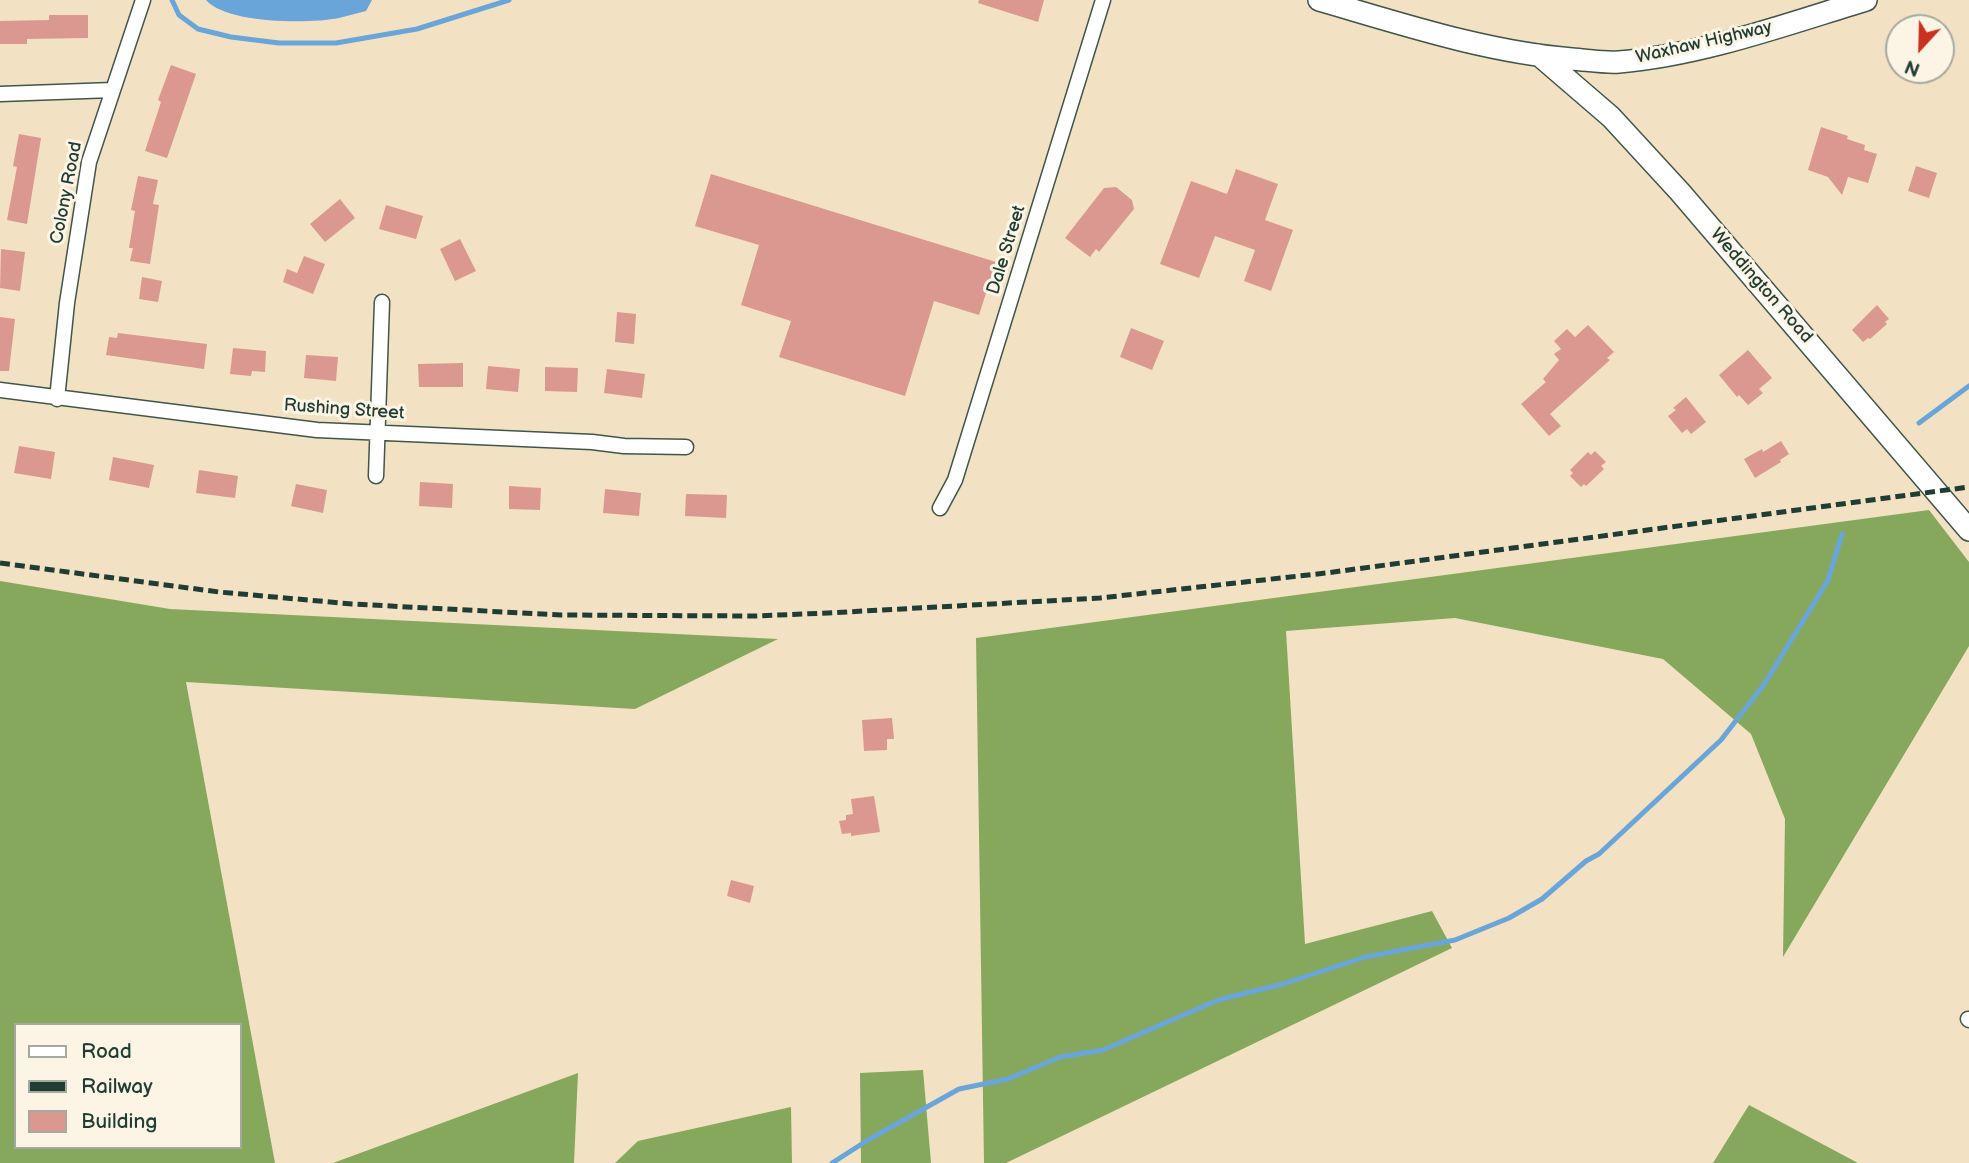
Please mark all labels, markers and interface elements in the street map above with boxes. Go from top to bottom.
north arrow [1885,14,1955,84]
street label: Waxhaw Highway [1634,17,1774,69]
text: N [1902,54,1924,80]
street label: Colony Road [46,140,88,246]
street label: Dale Street [983,203,1031,297]
street label: Weddington Road [1705,224,1817,348]
street label: Rushing Street [283,395,405,425]
legend [14,1023,242,1149]
text: Road [81,1039,132,1064]
text: Railway [81,1074,153,1099]
text: Building [81,1109,157,1134]

